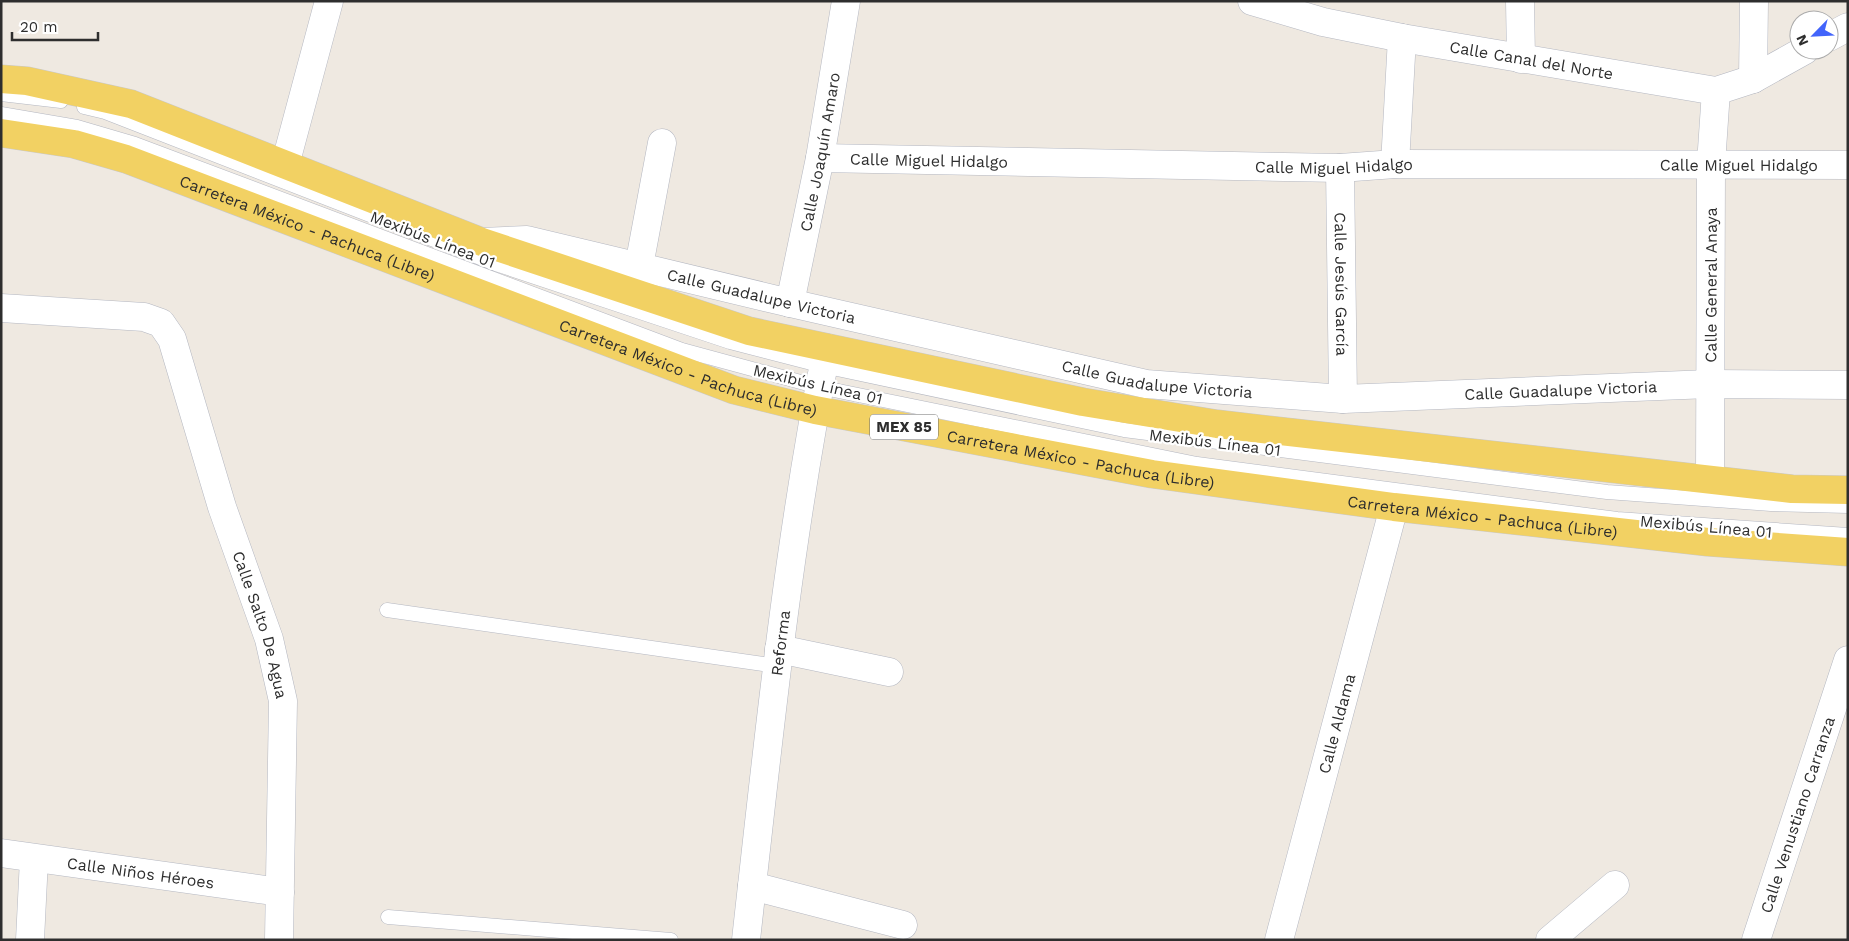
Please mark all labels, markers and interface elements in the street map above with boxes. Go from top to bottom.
scale bar [12,10,99,42]
north arrow [1789,10,1839,60]
text: 20 m [20,18,58,36]
text: N [1793,32,1812,48]
street label: Calle Canal del Norte [1448,37,1615,84]
street label: Calle Joaquín Amaro [796,71,844,233]
street label: Calle Miguel Hidalgo [850,150,1008,172]
street label: Calle Miguel Hidalgo [1255,155,1413,178]
street label: Calle Miguel Hidalgo [1660,156,1818,175]
street label: Carretera México - Pachuca (Libre) [177,171,438,286]
street label: Mexibús Línea 01 [368,207,498,272]
street label: Calle General Anaya [1701,207,1721,363]
street label: Calle Jesús García [1331,212,1351,356]
street label: Calle Guadalupe Victoria [665,265,857,328]
street label: Carretera México - Pachuca (Libre) [556,315,819,420]
street label: Calle Guadalupe Victoria [1060,356,1253,402]
street label: Mexibús Línea 01 [751,360,885,409]
street label: Calle Guadalupe Victoria [1464,377,1657,404]
road number: MEX 85 [870,414,938,440]
street label: Mexibús Línea 01 [1148,425,1282,460]
street label: Carretera México - Pachuca (Libre) [945,426,1216,492]
street label: Carretera México - Pachuca (Libre) [1346,492,1618,542]
street label: Mexibús Línea 01 [1639,511,1773,542]
street label: Calle Salto De Agua [228,548,291,700]
street label: Reforma [767,609,794,677]
street label: Calle Aldama [1315,672,1359,776]
street label: Calle Venustiano Carranza [1757,714,1839,915]
street label: Calle Niños Héroes [66,853,215,893]

